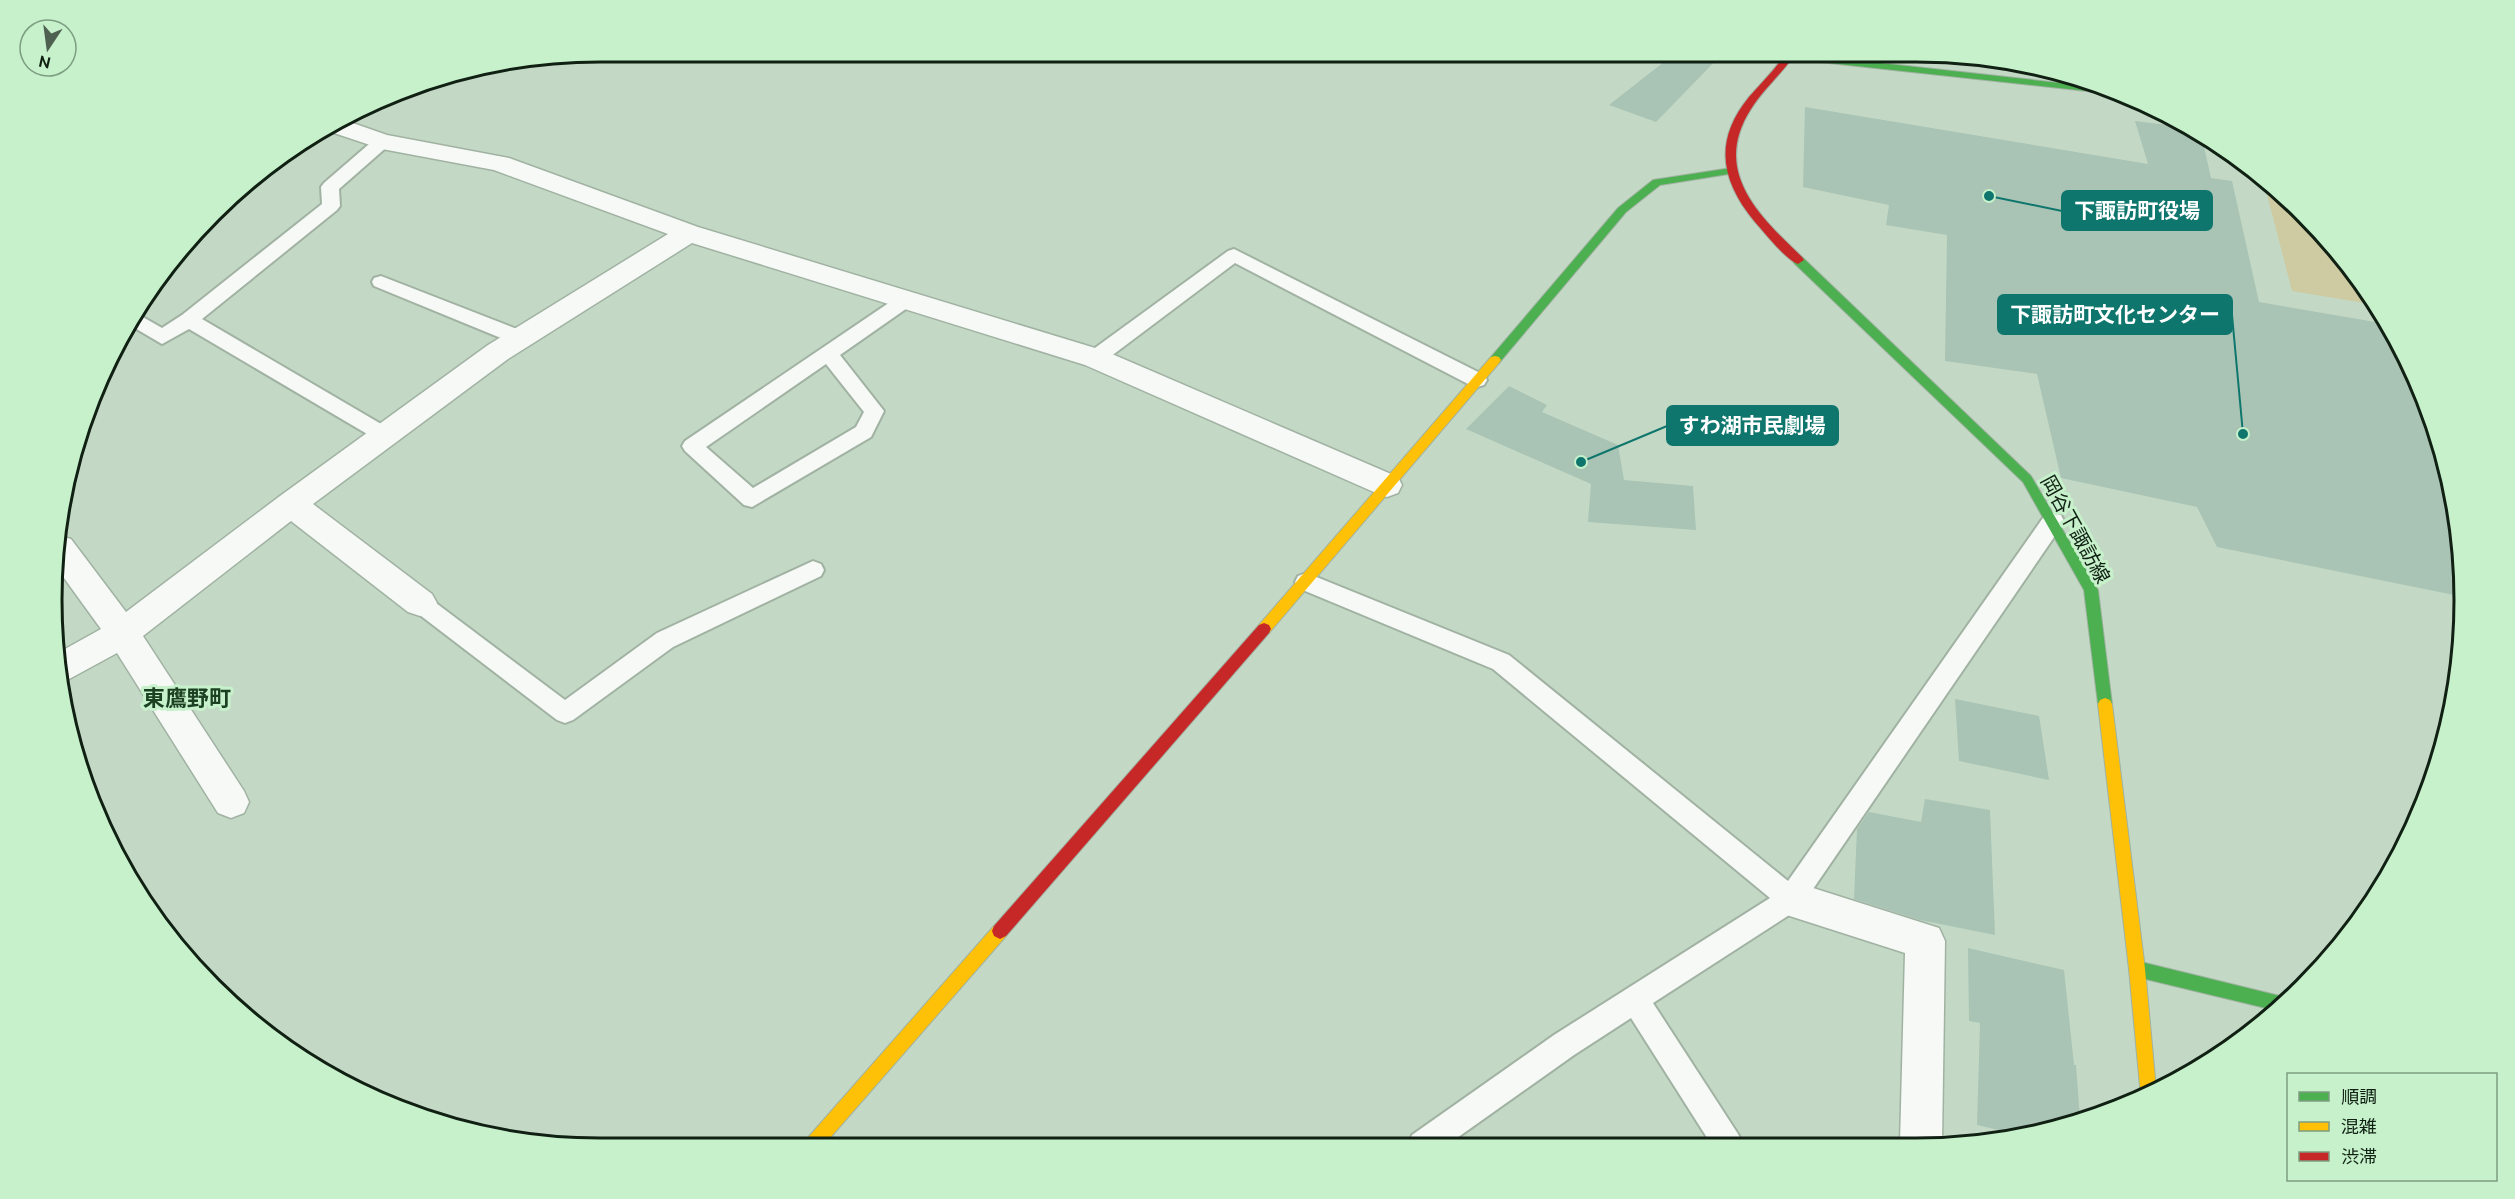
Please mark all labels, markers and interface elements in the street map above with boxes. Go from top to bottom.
north arrow [18,18,78,78]
text: N [37,53,52,73]
callout: 下諏訪町役場 [2062,191,2212,230]
text: 下諏訪町役場 [2074,198,2200,222]
callout: 下諏訪町文化センター [1998,295,2232,334]
text: 下諏訪町文化センター [2010,302,2220,326]
callout: すわ湖市民劇場 [1667,406,1838,445]
text: すわ湖市民劇場 [1679,413,1826,437]
street label: 岡谷下諏訪線 [2037,471,2115,587]
district label: 東鷹野町 [143,685,231,710]
legend [2287,1073,2497,1181]
text: 順調 [2341,1086,2377,1106]
text: 混雑 [2341,1116,2377,1136]
text: 渋滞 [2341,1146,2377,1166]

